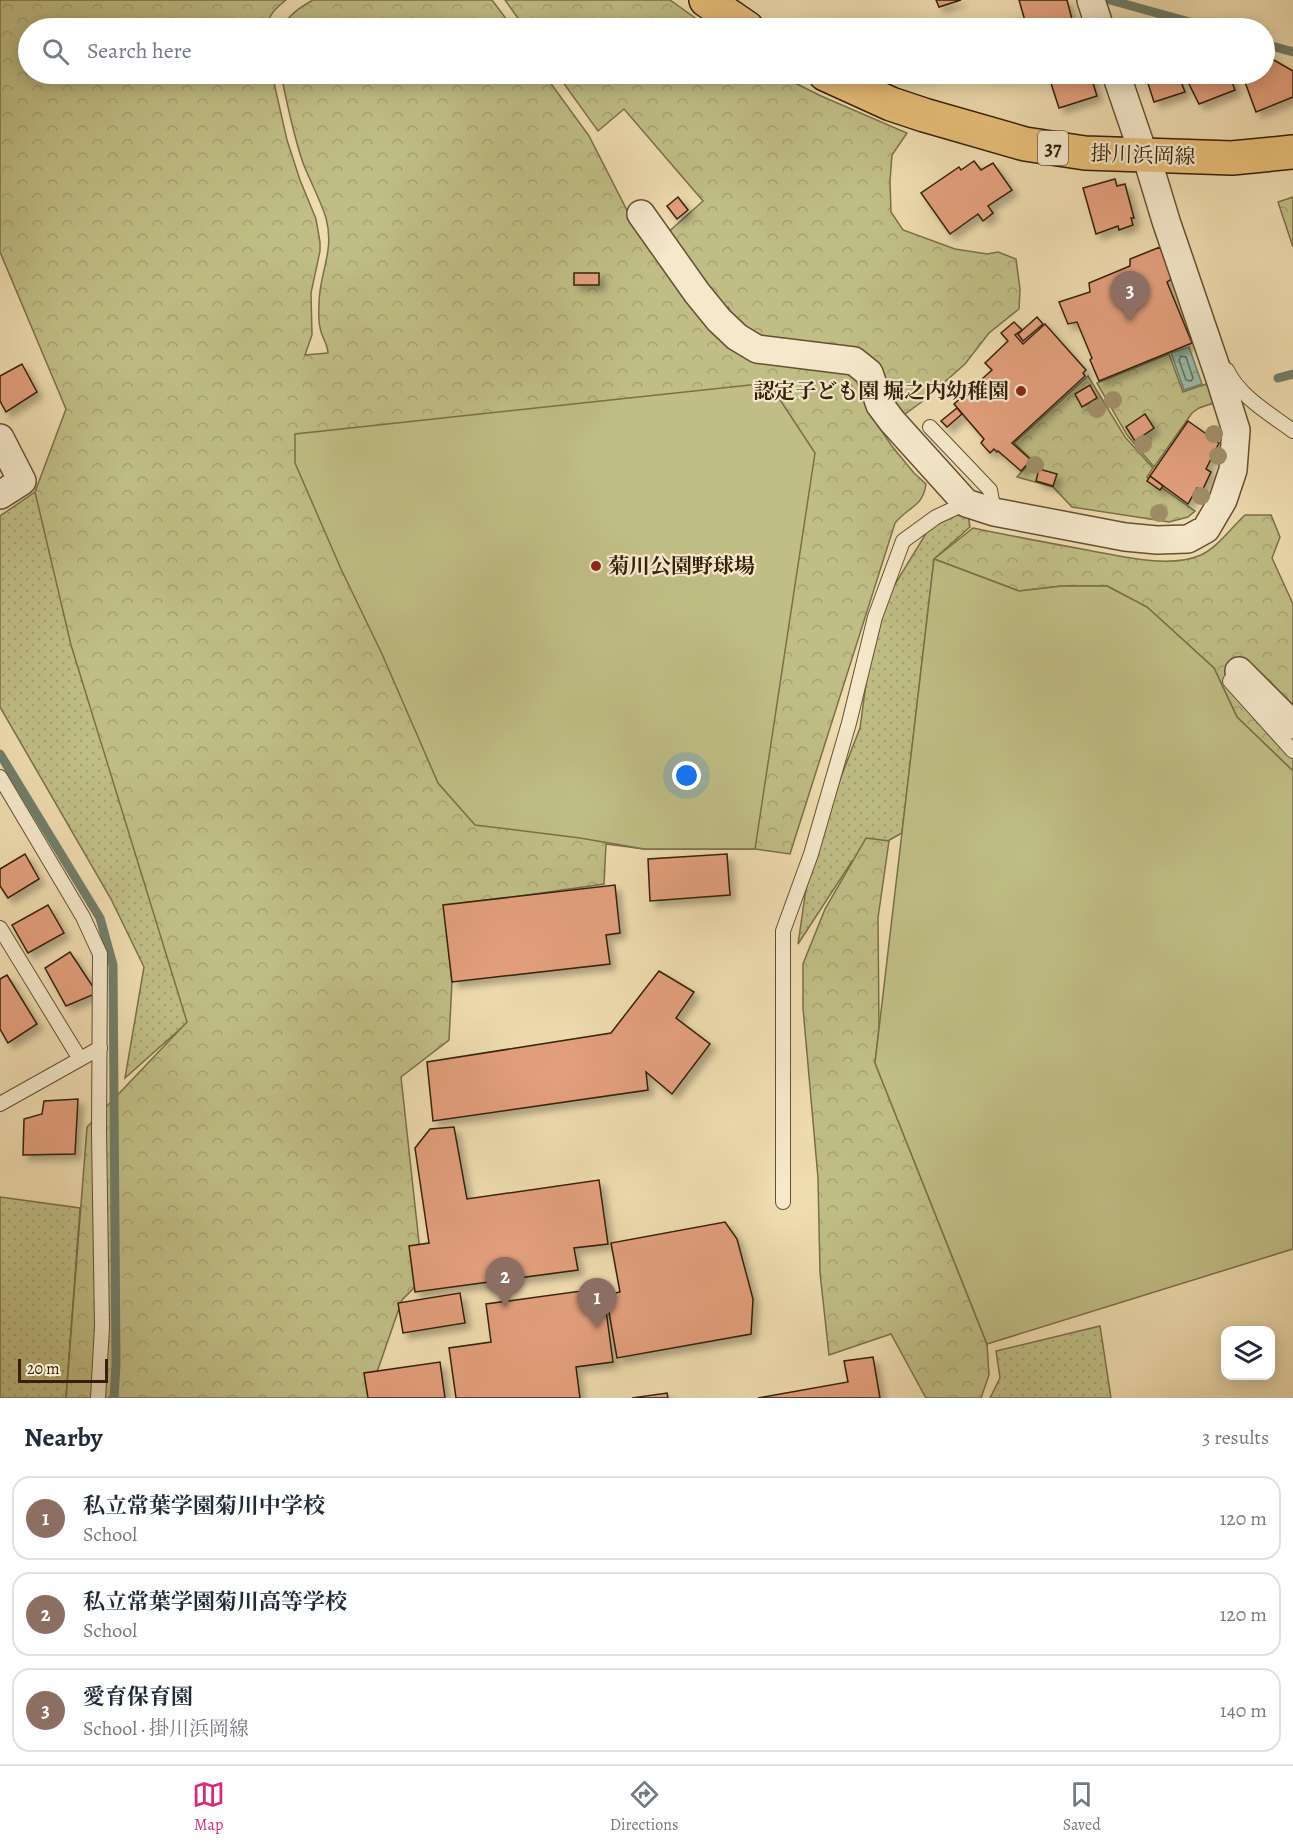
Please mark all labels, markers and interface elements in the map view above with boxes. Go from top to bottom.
search box [18,18,1275,84]
icon: search [39,35,72,68]
text: Search here [87,36,192,66]
road number: 37 [1038,131,1068,165]
street label: 掛川浜岡線 [1090,139,1196,171]
pin: 3 [1110,272,1150,321]
place label: 認定子ども園 堀之内幼稚園 [753,377,1009,405]
marker: 認定子ども園 堀之内幼稚園 [1014,384,1028,398]
place label: 菊川公園野球場 [608,552,755,580]
marker: 菊川公園野球場 [589,559,603,573]
your location [672,761,701,790]
pin: 2 [486,1258,524,1307]
pin: 1 [578,1278,616,1328]
map controls [1221,1326,1275,1380]
button: layers [1221,1326,1275,1380]
scale bar [18,1356,108,1384]
text: 20 m [27,1358,60,1380]
text: Nearby [24,1420,103,1455]
text: 3 results [1202,1424,1269,1451]
text: 私立常葉学園菊川中学校 [83,1491,325,1521]
text: 1 [42,1505,49,1532]
text: 120 m [1219,1505,1267,1532]
text: School [83,1521,137,1548]
text: 私立常葉学園菊川高等学校 [83,1587,347,1617]
text: 2 [41,1601,50,1628]
text: 120 m [1219,1601,1267,1628]
text: School [83,1617,137,1644]
text: 愛育保育園 [83,1682,193,1712]
text: 3 [41,1697,50,1724]
text: 140 m [1220,1697,1267,1724]
text: School · 掛川浜岡線 [83,1715,249,1742]
tab: Map [192,1778,225,1836]
tab: Directions [610,1778,678,1836]
tab: Saved [1063,1778,1101,1836]

